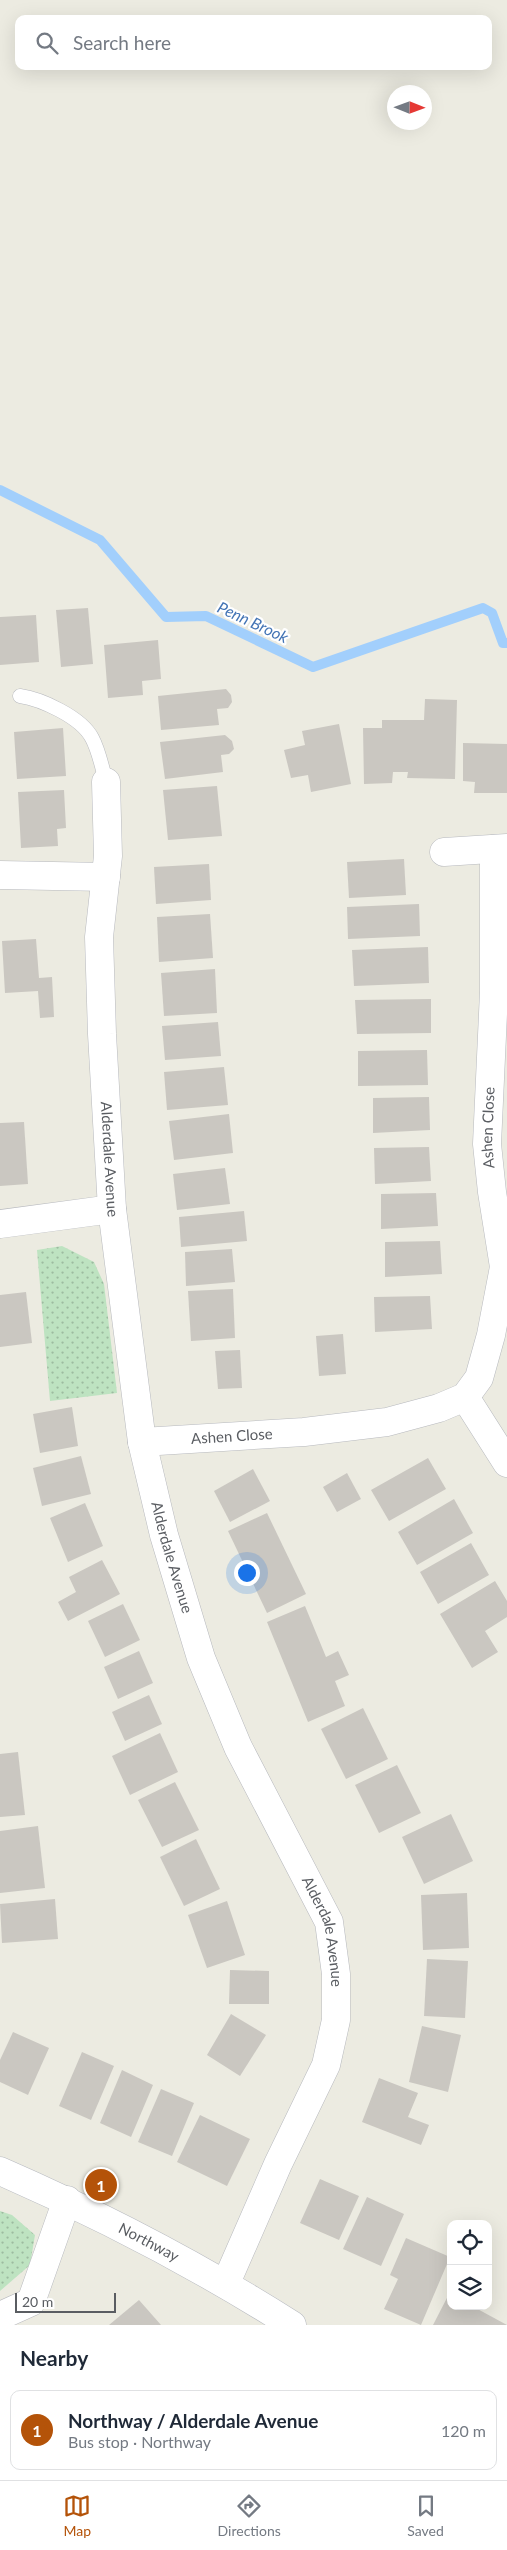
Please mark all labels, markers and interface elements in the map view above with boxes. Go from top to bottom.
search box [15,15,492,70]
icon: search [33,29,61,57]
text: Search here [73,31,171,54]
north arrow [387,85,432,130]
water label: Penn Brook [215,597,292,646]
street label: Ashen Close [477,1086,498,1169]
street label: Alderdale Avenue [98,1101,123,1218]
street label: Ashen Close [190,1424,273,1447]
street label: Alderdale Avenue [148,1499,197,1615]
your location [234,1560,260,1586]
street label: Alderdale Avenue [299,1873,346,1987]
pin: 1 [85,2166,117,2204]
street label: Northway [116,2218,183,2265]
map controls [447,2220,492,2310]
button: locate [447,2220,492,2265]
button: layers [447,2265,492,2310]
scale bar [15,2290,116,2313]
text: 20 m [22,2293,53,2310]
text: Nearby [20,2345,88,2370]
text: Northway / Alderdale Avenue [68,2409,318,2432]
text: 1 [32,2421,42,2440]
text: 120 m [441,2421,486,2440]
text: Bus stop · Northway [68,2432,211,2451]
tab: Map [63,2492,91,2539]
tab: Directions [218,2492,281,2539]
tab: Saved [407,2492,444,2539]

